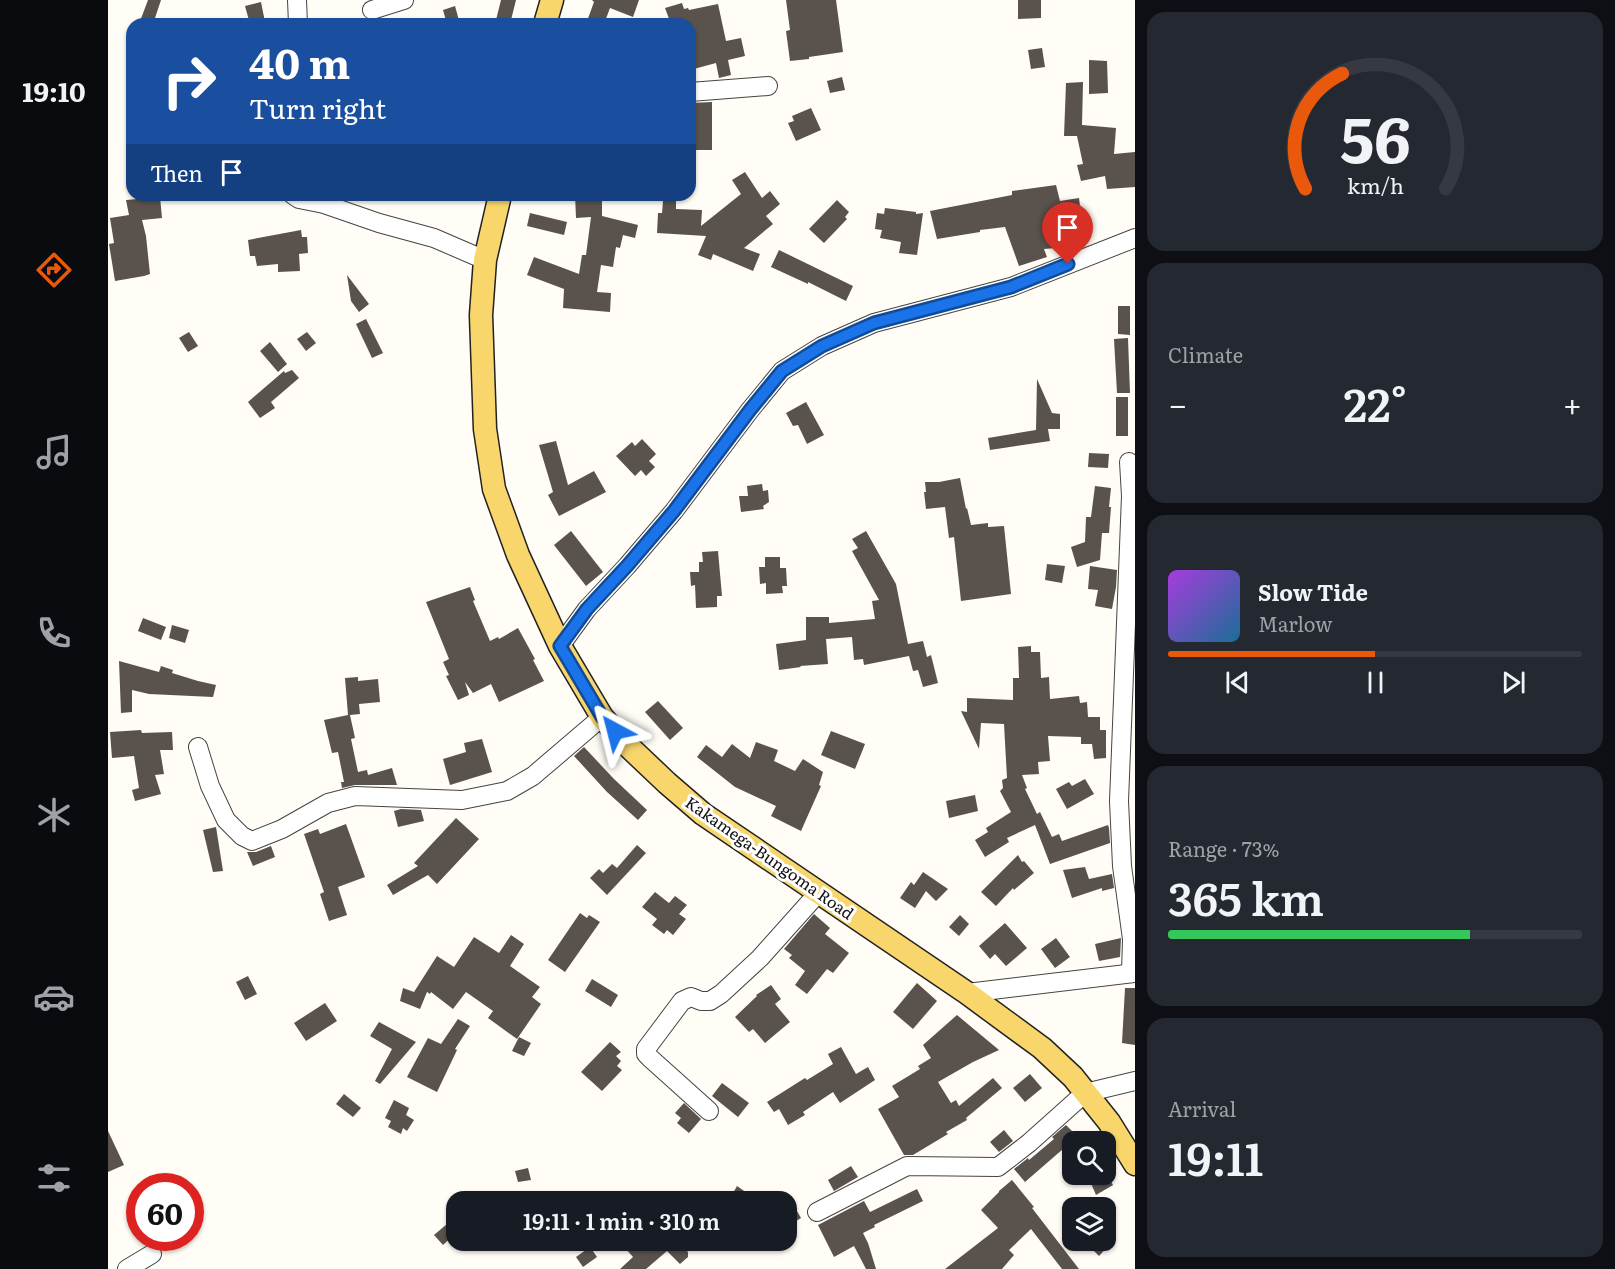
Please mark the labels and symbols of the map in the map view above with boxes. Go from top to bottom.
pin [1042,202,1093,264]
position arrow [583,699,647,763]
street label: Kakamega-Bungoma Road [681,790,859,925]
speed limit sign: 60 [126,1173,204,1251]

